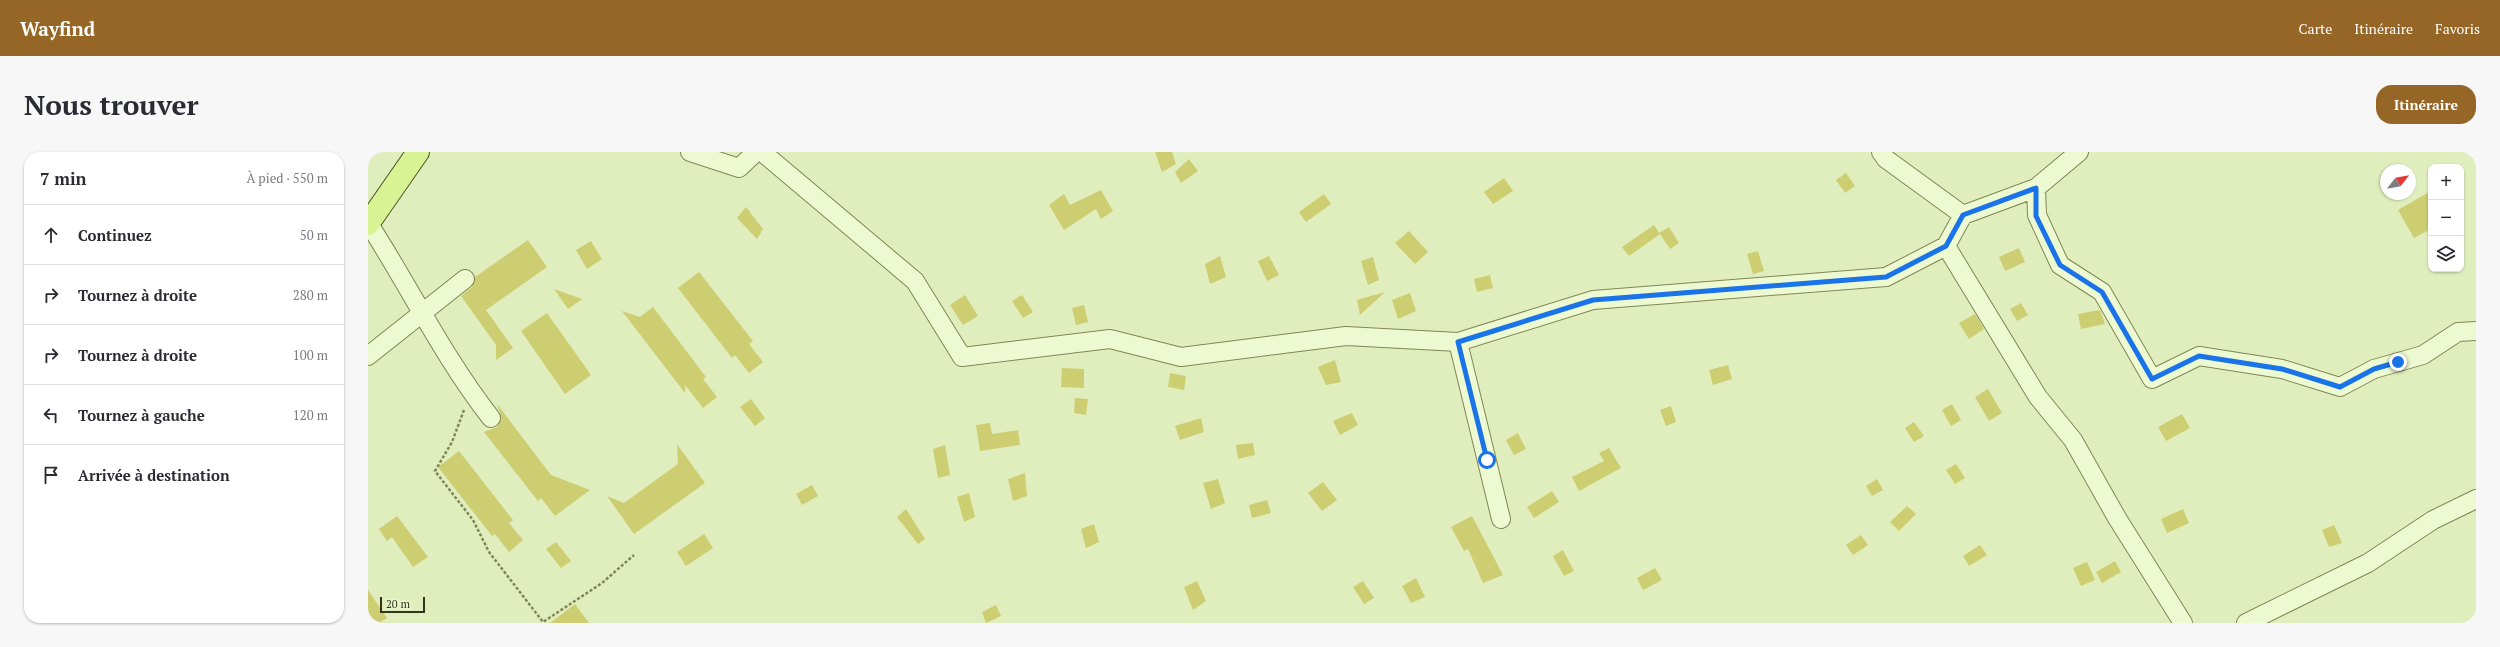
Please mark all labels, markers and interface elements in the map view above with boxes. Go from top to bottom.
text: Wayfind [20,16,95,41]
text: Carte [2299,19,2332,38]
text: Itinéraire [2354,19,2413,38]
text: Favoris [2435,19,2480,38]
button: Itinéraire [2376,85,2476,124]
text: Nous trouver [24,86,199,123]
north arrow [2380,164,2416,200]
map controls [2428,164,2464,272]
button: + [2428,164,2464,200]
text: 7 min [40,167,87,190]
text: À pied · 550 m [247,169,328,187]
button: − [2428,200,2464,236]
icon: ahead [40,224,62,246]
text: Continuez [78,225,152,245]
text: 50 m [300,226,328,244]
button: layers [2428,236,2464,272]
icon: right [40,284,62,306]
text: Tournez à droite [78,285,197,305]
text: 280 m [293,286,328,304]
icon: right [40,344,62,366]
text: Tournez à droite [78,345,197,365]
text: 100 m [293,346,328,364]
route end [2389,353,2407,371]
icon: left [40,404,62,426]
text: Tournez à gauche [78,405,205,425]
text: 120 m [293,406,328,424]
route start [1478,451,1496,469]
icon: arrive [40,464,62,486]
text: Arrivée à destination [78,465,230,485]
scale bar [380,595,425,614]
text: 20 m [386,597,410,611]

